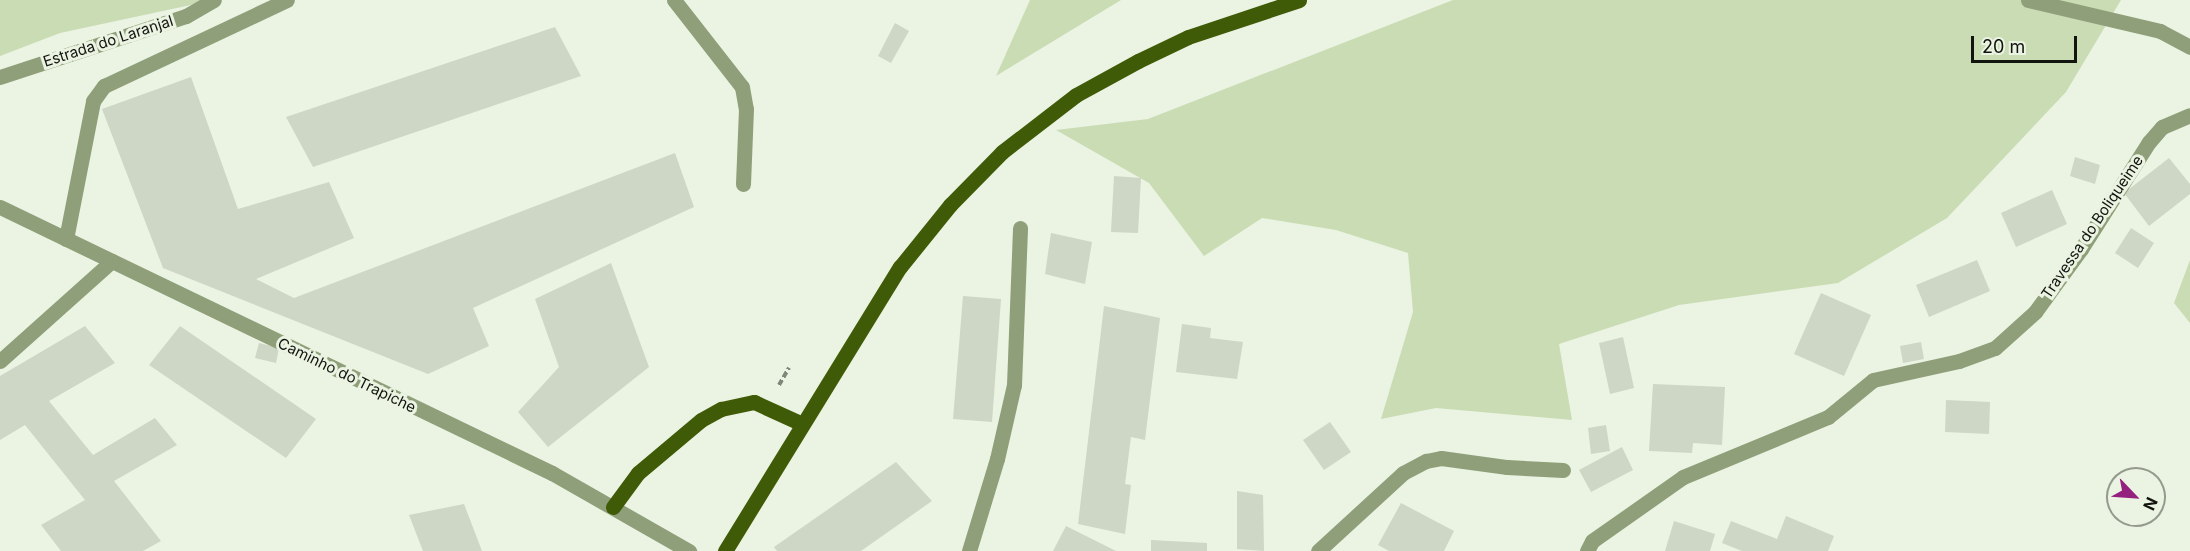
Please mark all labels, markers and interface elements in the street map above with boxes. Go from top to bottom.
street label: Estrada do Laranjal [41,11,175,71]
scale bar [1974,24,2080,62]
text: 20 m [1982,36,2025,57]
street label: Travessa do Boliqueime [2037,152,2147,302]
street label: Caminho do Trapiche [275,334,419,416]
north arrow [2106,467,2166,527]
text: N [2139,494,2162,514]

